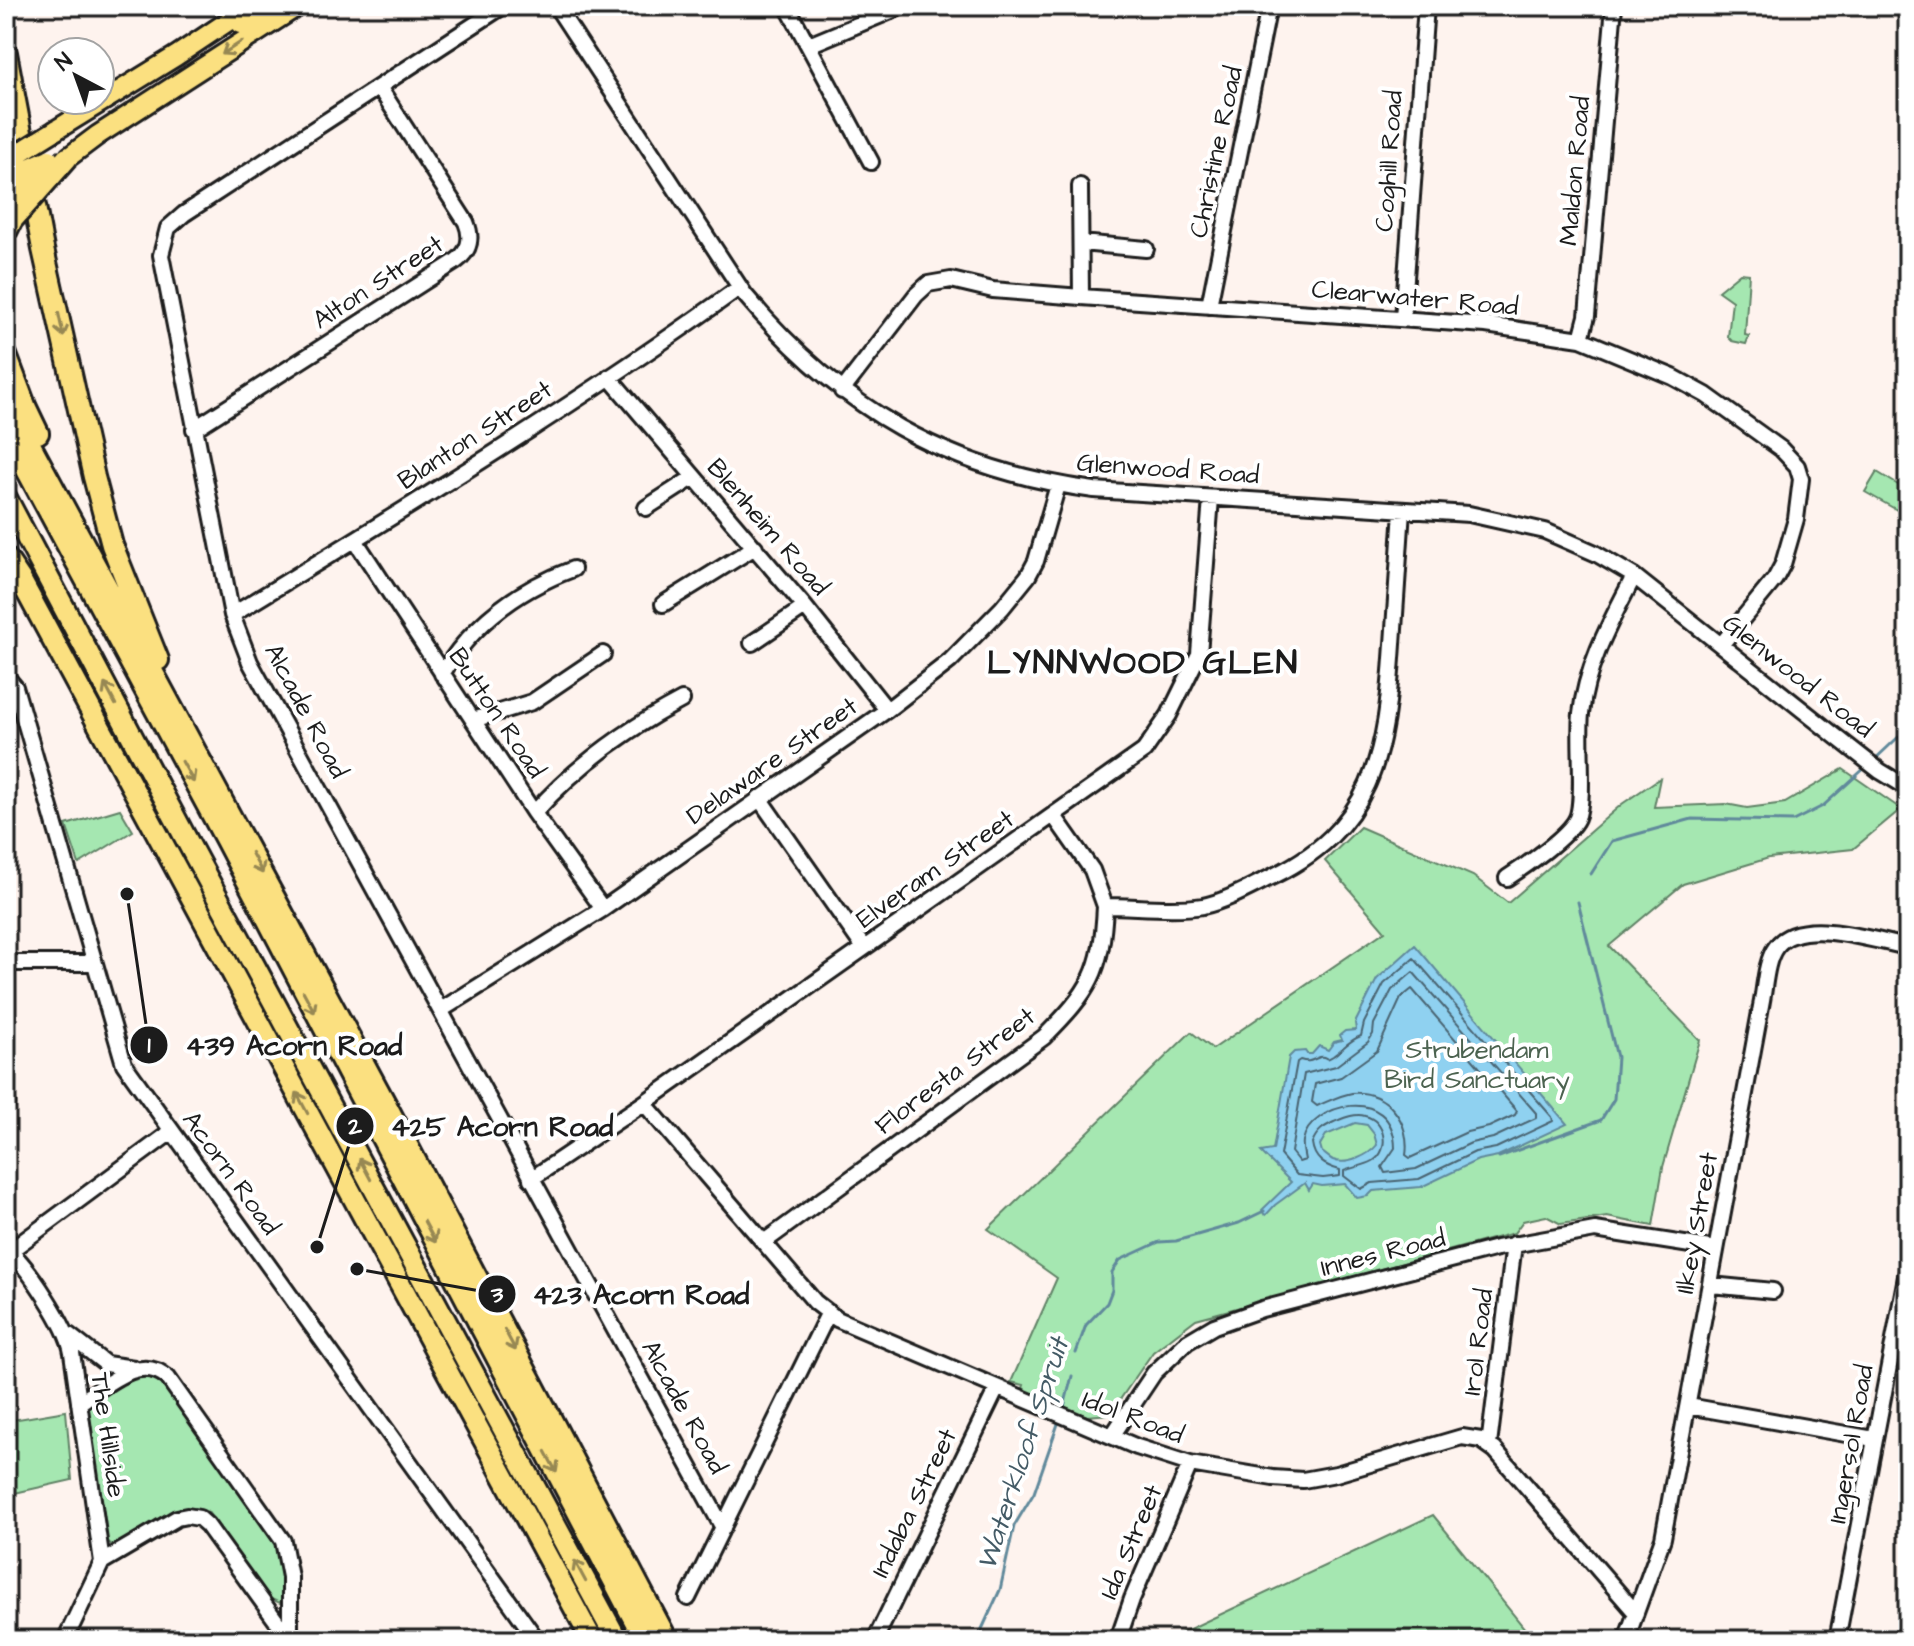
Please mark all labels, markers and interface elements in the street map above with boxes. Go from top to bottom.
north arrow [36,36,116,116]
one-way arrow [221,41,244,57]
text: N [48,46,79,78]
street label: Christine Road [1180,63,1252,241]
street label: Coghill Road [1366,89,1414,233]
street label: Maldon Road [1551,95,1599,247]
street label: Alton Street [306,226,451,338]
street label: Clearwater Road [1310,271,1520,325]
one-way arrow [54,311,69,337]
street label: Blanton Street [391,371,560,498]
street label: Glenwood Road [1076,445,1260,493]
street label: Blenheim Road [698,451,838,603]
street label: Glenwood Road [1715,606,1881,746]
street label: Alcade Road [255,637,357,785]
district label: LYNNWOOD GLEN [987,639,1299,687]
street label: Button Road [440,641,554,785]
one-way arrow [101,682,117,706]
street label: Delaware Street [679,688,865,834]
one-way arrow [181,759,197,783]
street label: Elveram Street [849,801,1022,937]
one-way arrow [249,850,265,874]
one-way arrow [302,989,318,1013]
street label: Floresta Street [867,998,1043,1143]
callout: 439 Acorn Road [129,1019,418,1071]
text: 439 Acorn Road [186,1027,403,1066]
text: 1 [147,1029,151,1063]
park label: Strubendam Bird Sanctuary [1384,1032,1570,1100]
one-way arrow [294,1092,309,1116]
callout: 425 Acorn Road [335,1100,629,1152]
street label: Acorn Road [174,1104,288,1242]
text: 425 Acorn Road [391,1108,614,1147]
text: 2 [347,1110,362,1144]
street label: Ilkey Street [1667,1149,1729,1297]
one-way arrow [357,1158,373,1182]
one-way arrow [422,1220,438,1243]
street label: Innes Road [1317,1220,1449,1286]
callout: 423 Acorn Road [477,1268,766,1320]
text: 423 Acorn Road [533,1276,750,1315]
text: 3 [490,1278,504,1312]
street label: Irol Road [1454,1287,1502,1397]
one-way arrow [503,1327,519,1351]
water label: Waterkloof Spruit [967,1330,1080,1575]
street label: Alcade Road [632,1334,736,1480]
street label: Ingersol Road [1819,1362,1885,1527]
street label: The Hillside [81,1370,135,1500]
street label: Idol Road [1077,1381,1189,1453]
street label: Indaba Street [862,1422,966,1584]
one-way arrow [544,1450,560,1473]
street label: Ida Street [1091,1479,1171,1605]
one-way arrow [572,1560,588,1584]

